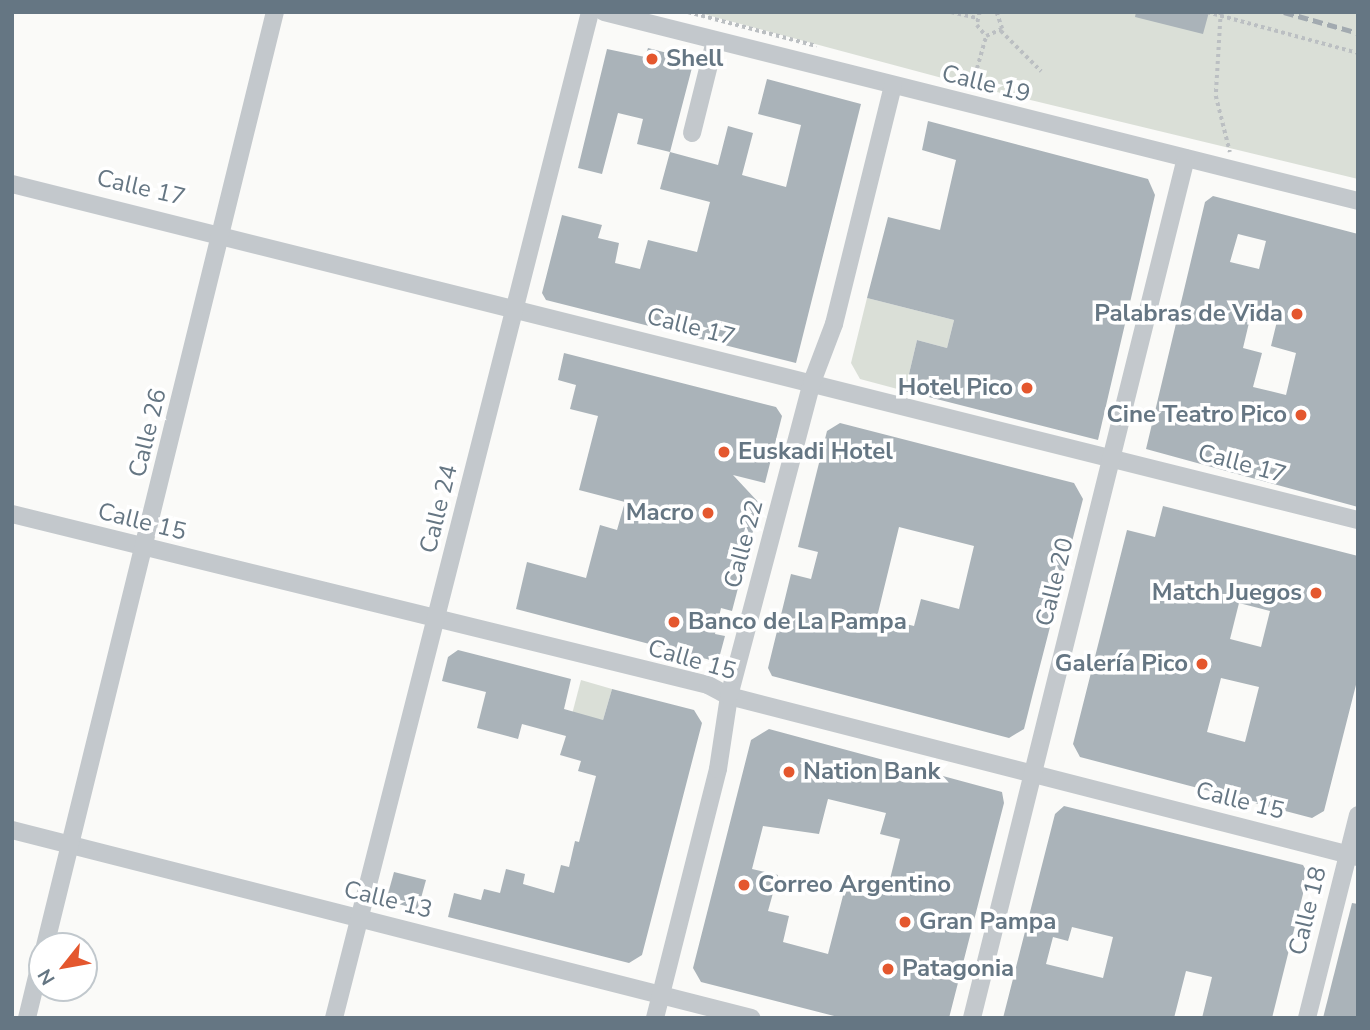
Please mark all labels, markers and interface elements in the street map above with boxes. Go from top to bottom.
place label: Shell [666,45,724,73]
marker: Shell [644,51,660,67]
street label: Calle 19 [939,59,1033,109]
street label: Calle 17 [94,164,188,212]
place label: Palabras de Vida [1094,300,1283,328]
street label: Calle 17 [644,302,738,352]
marker: Palabras de Vida [1289,306,1305,322]
place label: Hotel Pico [898,374,1013,402]
marker: Hotel Pico [1019,380,1035,396]
street label: Calle 26 [123,386,173,480]
place label: Cine Teatro Pico [1106,401,1287,429]
marker: Cine Teatro Pico [1293,407,1309,423]
place label: Euskadi Hotel [738,438,893,466]
street label: Calle 17 [1195,438,1289,490]
marker: Euskadi Hotel [716,444,732,460]
street label: Calle 24 [414,462,464,556]
street label: Calle 15 [95,497,189,547]
street label: Calle 22 [718,497,770,591]
place label: Macro [626,499,694,527]
marker: Macro [700,505,716,521]
street label: Calle 20 [1030,535,1080,629]
place label: Match Juegos [1152,579,1302,607]
marker: Match Juegos [1308,585,1324,601]
place label: Banco de La Pampa [688,608,907,636]
marker: Banco de La Pampa [666,614,682,630]
street label: Calle 15 [645,634,739,686]
place label: Galería Pico [1055,650,1188,678]
marker: Galería Pico [1194,656,1210,672]
place label: Nation Bank [803,758,940,786]
marker: Nation Bank [781,764,797,780]
street label: Calle 15 [1193,776,1287,826]
street label: Calle 18 [1283,864,1333,958]
place label: Correo Argentino [758,871,951,899]
street label: Calle 13 [341,875,435,925]
marker: Correo Argentino [736,877,752,893]
place label: Gran Pampa [919,908,1056,936]
marker: Gran Pampa [897,914,913,930]
north arrow [28,932,98,1002]
place label: Patagonia [902,955,1014,983]
marker: Patagonia [880,961,896,977]
text: N [32,964,62,990]

